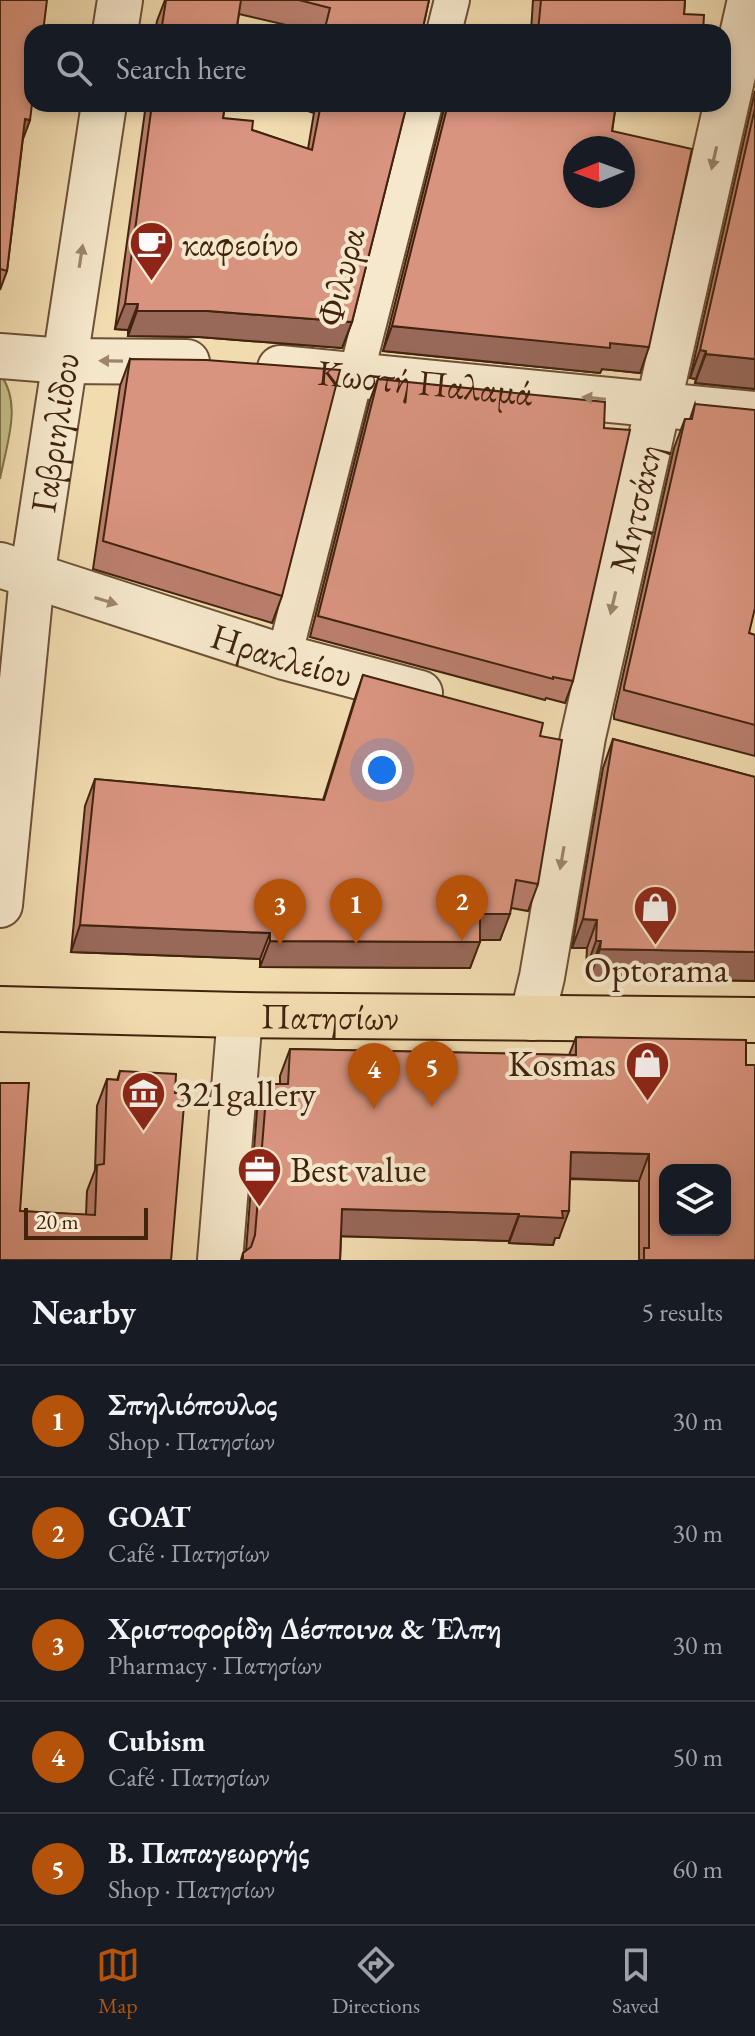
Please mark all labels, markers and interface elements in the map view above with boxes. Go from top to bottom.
search box [24,24,731,112]
icon: search [52,46,96,90]
text: Search here [116,49,246,88]
north arrow [563,136,635,208]
one-way arrow [707,146,720,171]
cafe icon: καφεοίνο [127,219,175,282]
place label: καφεοίνο [182,220,298,267]
street label: Φιλυρα [306,222,375,331]
one-way arrow [75,243,87,268]
street label: Γαβριηλίδου [19,349,90,515]
street label: Κωστή Παλαμά [316,349,535,416]
one-way arrow [98,355,123,367]
one-way arrow [581,392,606,405]
street label: Μητσάκη [598,440,673,578]
one-way arrow [606,590,619,615]
one-way arrow [95,595,119,607]
street label: Ηρακλείου [205,612,358,698]
your location [362,750,402,790]
one-way arrow [556,845,568,870]
pin: 2 [436,875,488,941]
pin: 1 [330,878,382,944]
pin: 3 [254,879,306,945]
shop icon: Optorama [632,883,680,946]
place label: Optorama [584,946,729,993]
street label: Πατησίων [261,992,399,1041]
shop icon: Kosmas [623,1039,671,1102]
place label: Kosmas [508,1040,616,1087]
pin: 5 [406,1041,458,1107]
pin: 4 [348,1043,400,1109]
museum icon: 321gallery [120,1069,168,1132]
place label: 321gallery [175,1070,316,1117]
office icon: Best value [235,1145,283,1208]
place label: Best value [290,1146,427,1193]
map controls [659,1164,731,1236]
button: layers [659,1164,731,1236]
scale bar [24,1204,148,1240]
text: 20 m [36,1207,79,1236]
text: Nearby [32,1290,136,1334]
text: 5 results [642,1295,723,1329]
text: Σπηλιόπουλος [108,1385,277,1424]
text: 1 [51,1404,65,1438]
text: 30 m [673,1404,723,1438]
text: Shop · Πατησίων [108,1424,275,1458]
text: GOAT [108,1497,191,1536]
text: 2 [51,1516,65,1550]
text: 30 m [673,1516,723,1550]
text: Café · Πατησίων [108,1536,270,1570]
text: Χριστοφορίδη Δέσποινα & Έλπη [108,1609,502,1648]
text: 3 [51,1628,65,1662]
text: 30 m [673,1628,723,1662]
text: Pharmacy · Πατησίων [108,1648,322,1682]
text: Cubism [108,1721,206,1760]
text: 4 [51,1740,65,1774]
text: 50 m [673,1740,723,1774]
text: Café · Πατησίων [108,1760,270,1794]
text: Β. Παπαγεωργής [108,1833,309,1872]
text: 5 [51,1852,65,1886]
text: 60 m [673,1852,723,1886]
text: Shop · Πατησίων [108,1872,275,1906]
tab: Map [96,1943,140,2020]
tab: Directions [332,1943,420,2020]
tab: Saved [612,1943,659,2020]

